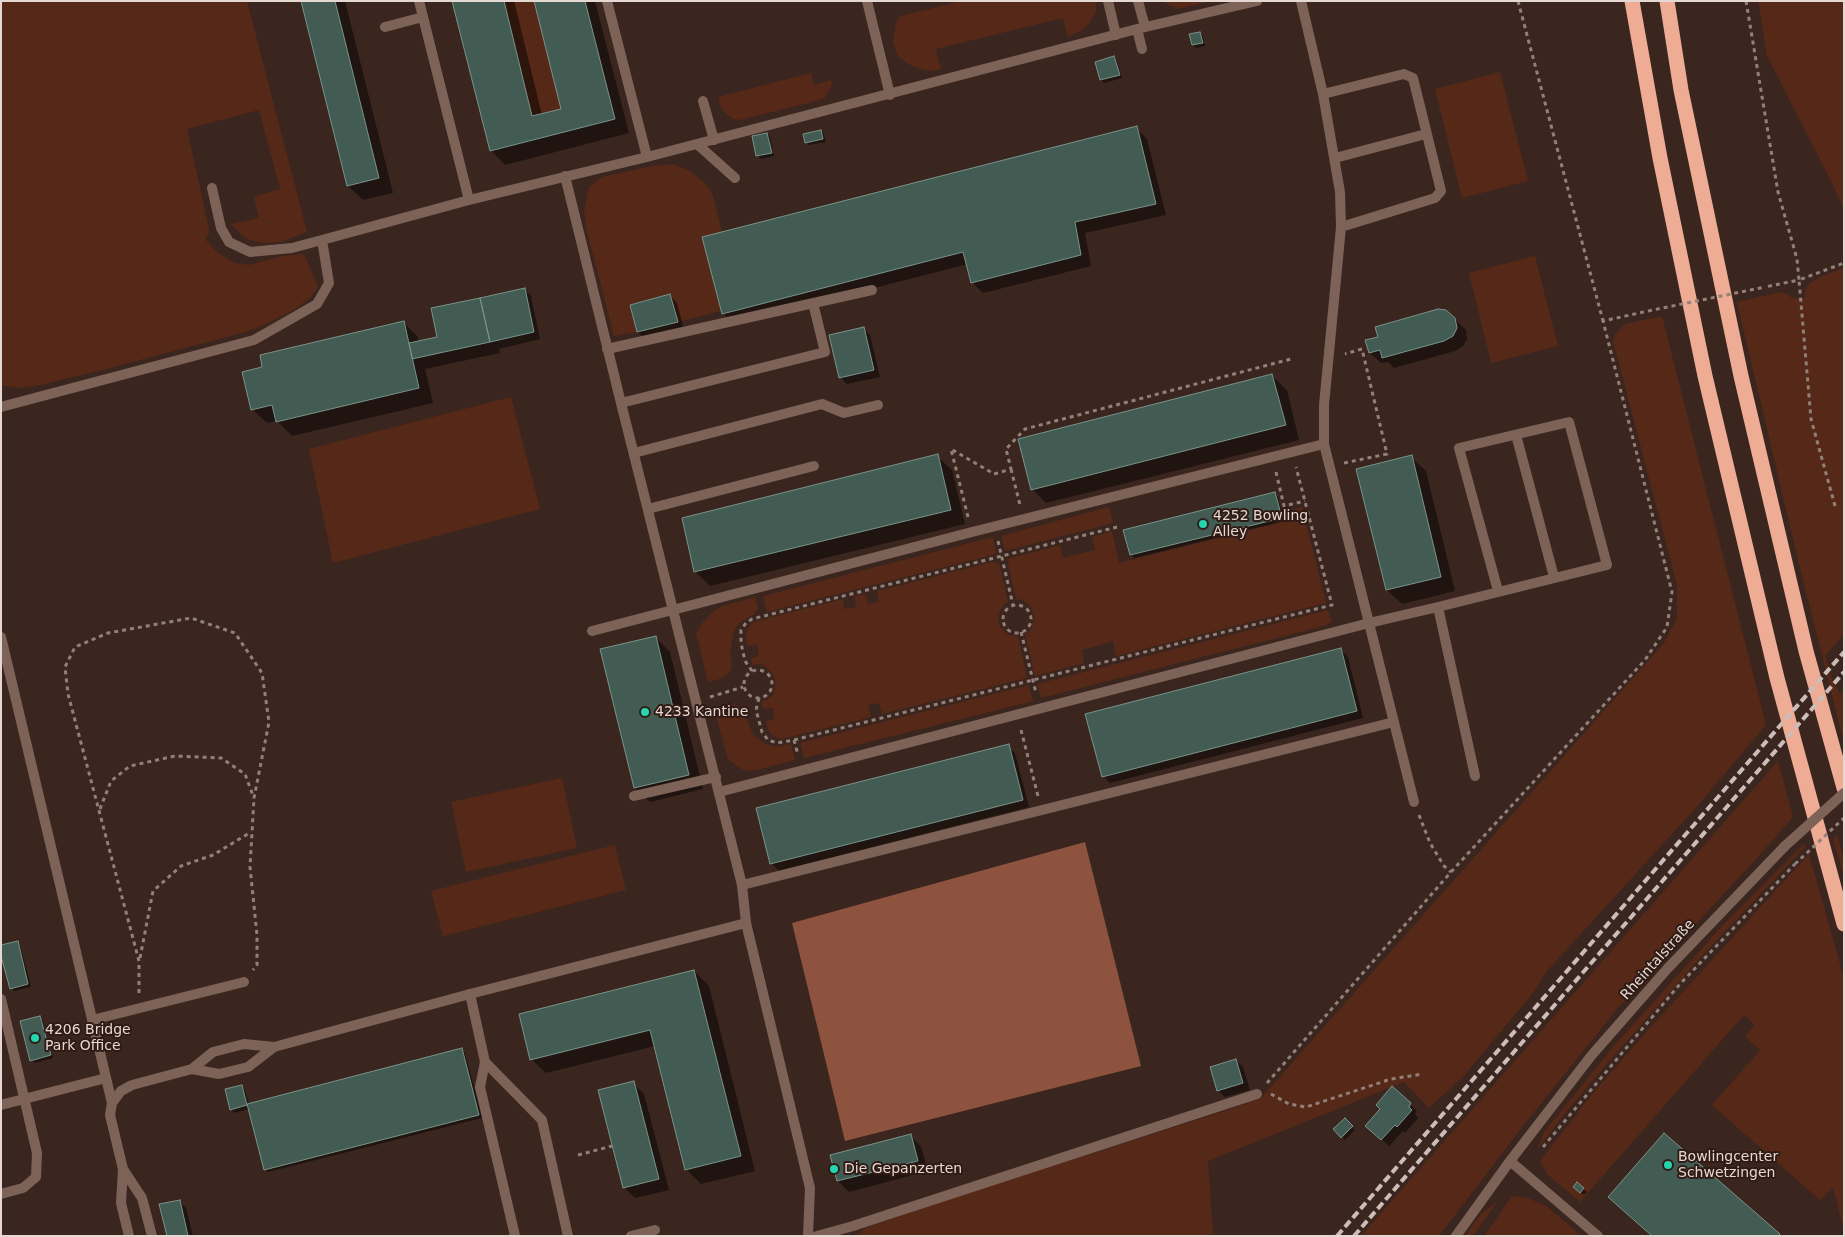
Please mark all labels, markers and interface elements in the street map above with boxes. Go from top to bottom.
place label: 4252 Bowling Alley [1213,508,1308,540]
marker: 4252 Bowling Alley [1197,518,1209,530]
place label: 4233 Kantine [655,704,748,720]
marker: 4233 Kantine [639,706,651,718]
street label: Rheintalstraße [1617,916,1699,1004]
place label: 4206 Bridge Park Office [45,1022,131,1054]
marker: 4206 Bridge Park Office [29,1032,41,1044]
place label: Bowlingcenter Schwetzingen [1678,1149,1778,1182]
marker: Bowlingcenter Schwetzingen [1662,1159,1674,1171]
place label: Die Gepanzerten [844,1161,962,1177]
marker: Die Gepanzerten [828,1163,840,1175]

